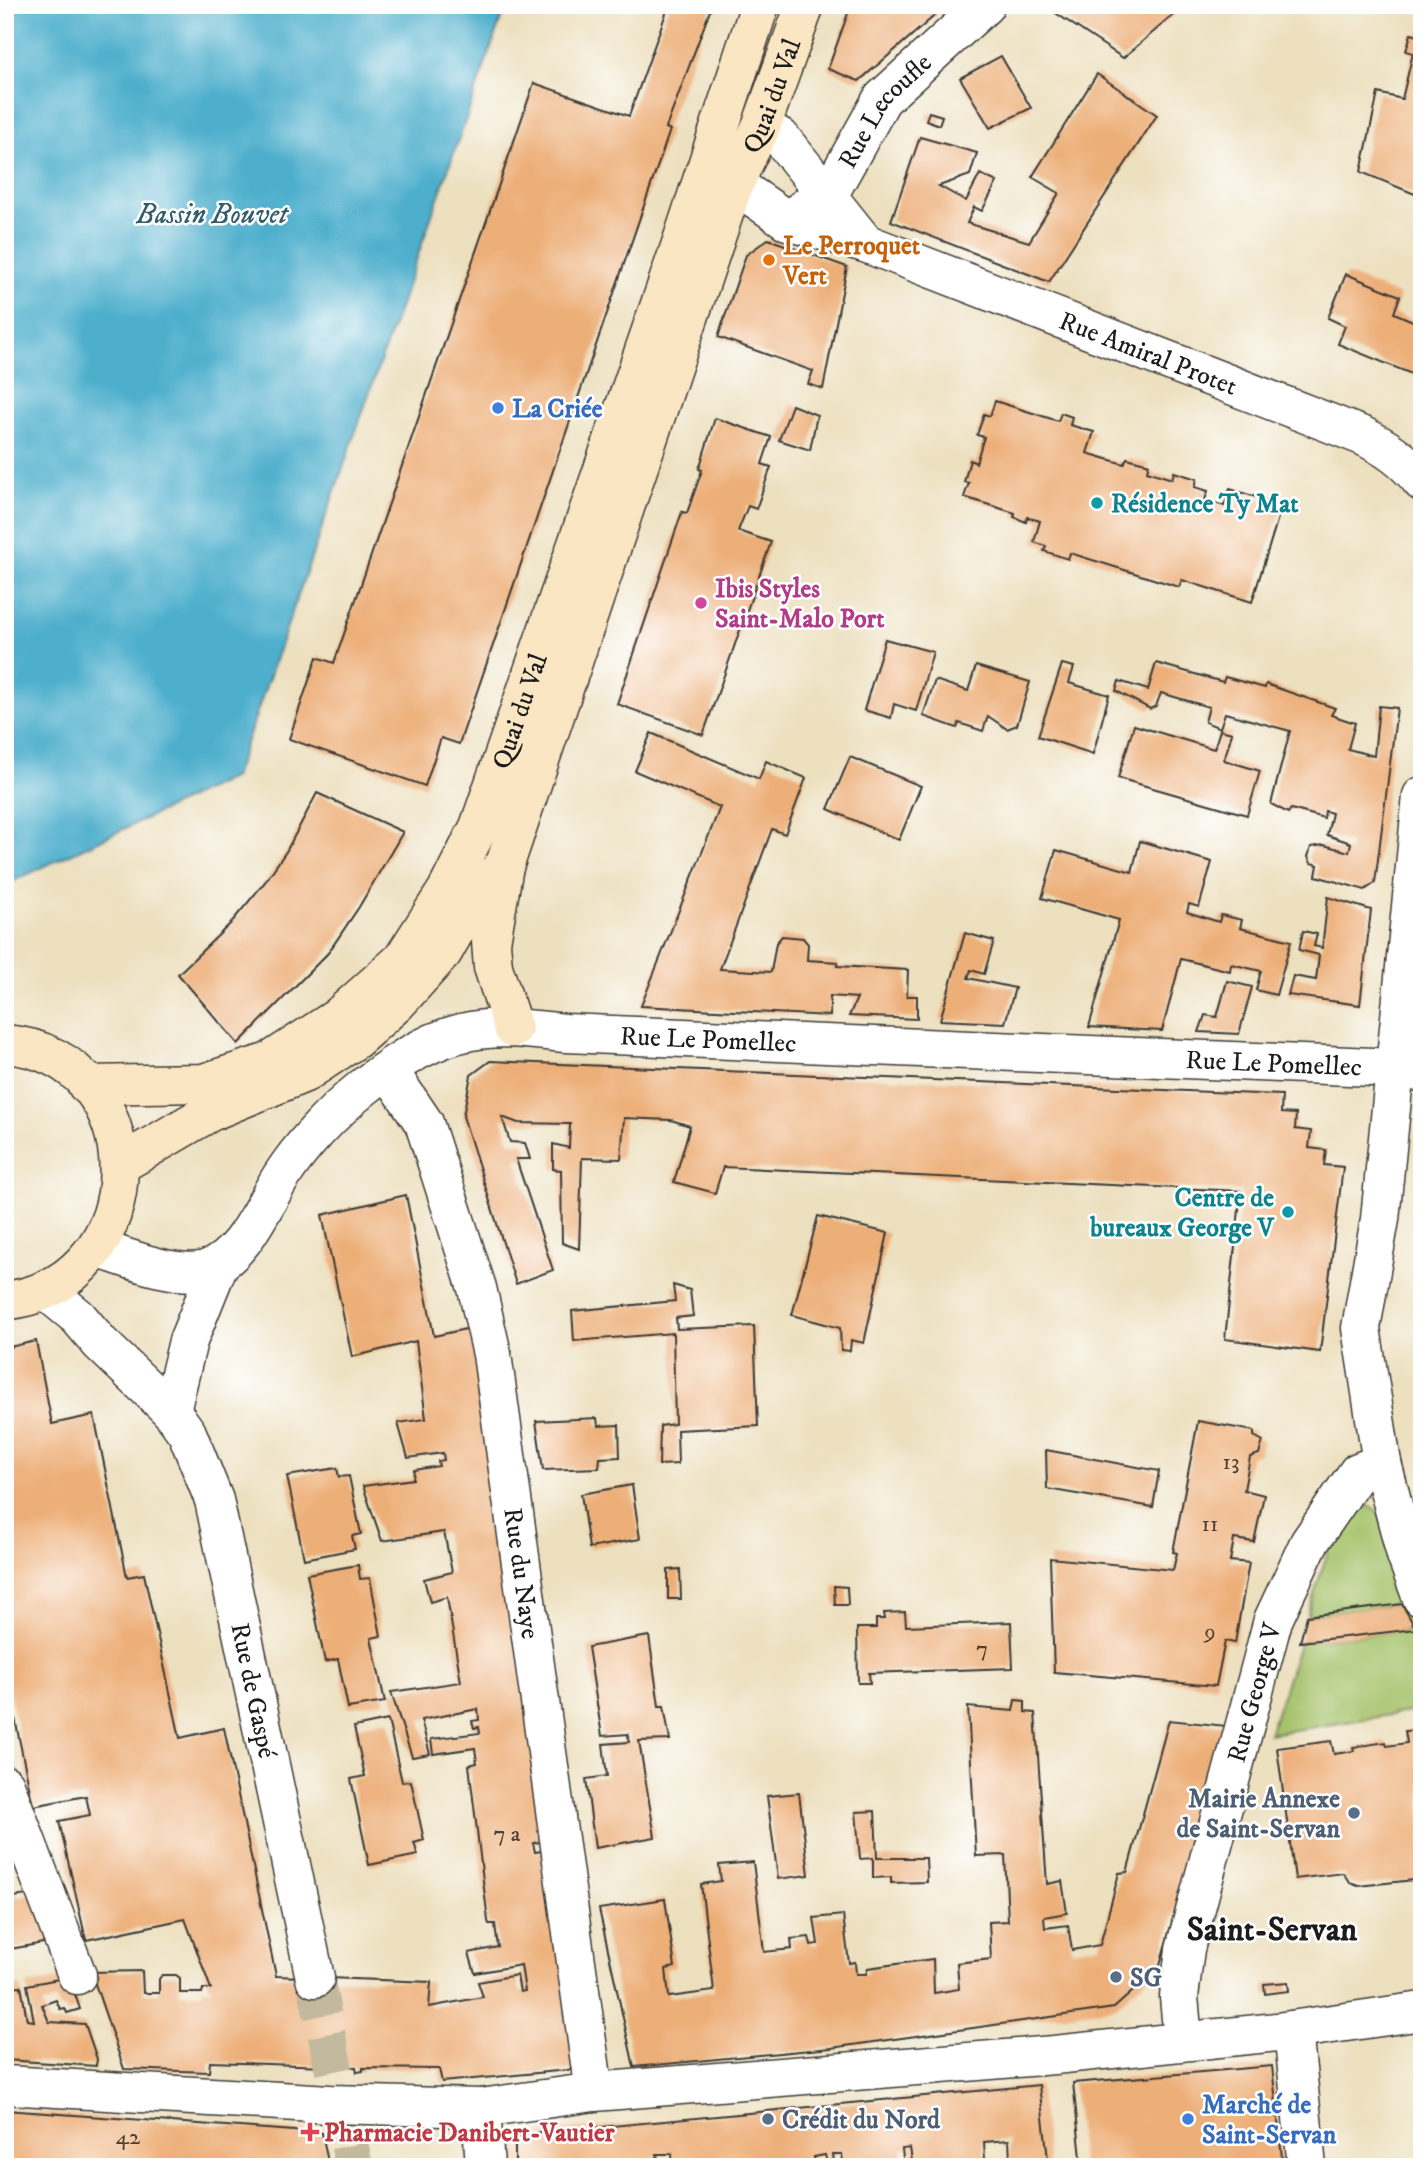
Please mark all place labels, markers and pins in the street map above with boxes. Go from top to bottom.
place label: Le Perroquet Vert [782,230,921,293]
marker: Le Perroquet Vert [761,252,777,268]
place label: La Criée [512,393,603,426]
marker: La Criée [490,400,506,416]
place label: Résidence Ty Mat [1111,488,1299,521]
marker: Résidence Ty Mat [1089,495,1105,511]
place label: Ibis Styles Saint-Malo Port [715,573,885,636]
marker: Ibis Styles Saint-Malo Port [693,595,709,611]
place label: Centre de bureaux George V [1089,1182,1276,1245]
marker: Centre de bureaux George V [1280,1204,1296,1220]
place label: Mairie Annexe de Saint-Servan [1176,1783,1340,1846]
marker: Mairie Annexe de Saint-Servan [1346,1805,1362,1821]
place label: SG [1130,1962,1162,1995]
marker: SG [1108,1969,1124,1985]
place label: Marché de Saint-Servan [1202,2089,1337,2152]
place label: Crédit du Nord [782,2104,941,2137]
marker: Crédit du Nord [760,2111,776,2127]
marker: Marché de Saint-Servan [1180,2111,1196,2127]
place label: Pharmacie Danibert-Vautier [324,2117,615,2150]
marker: Pharmacie Danibert-Vautier [302,2124,318,2140]

